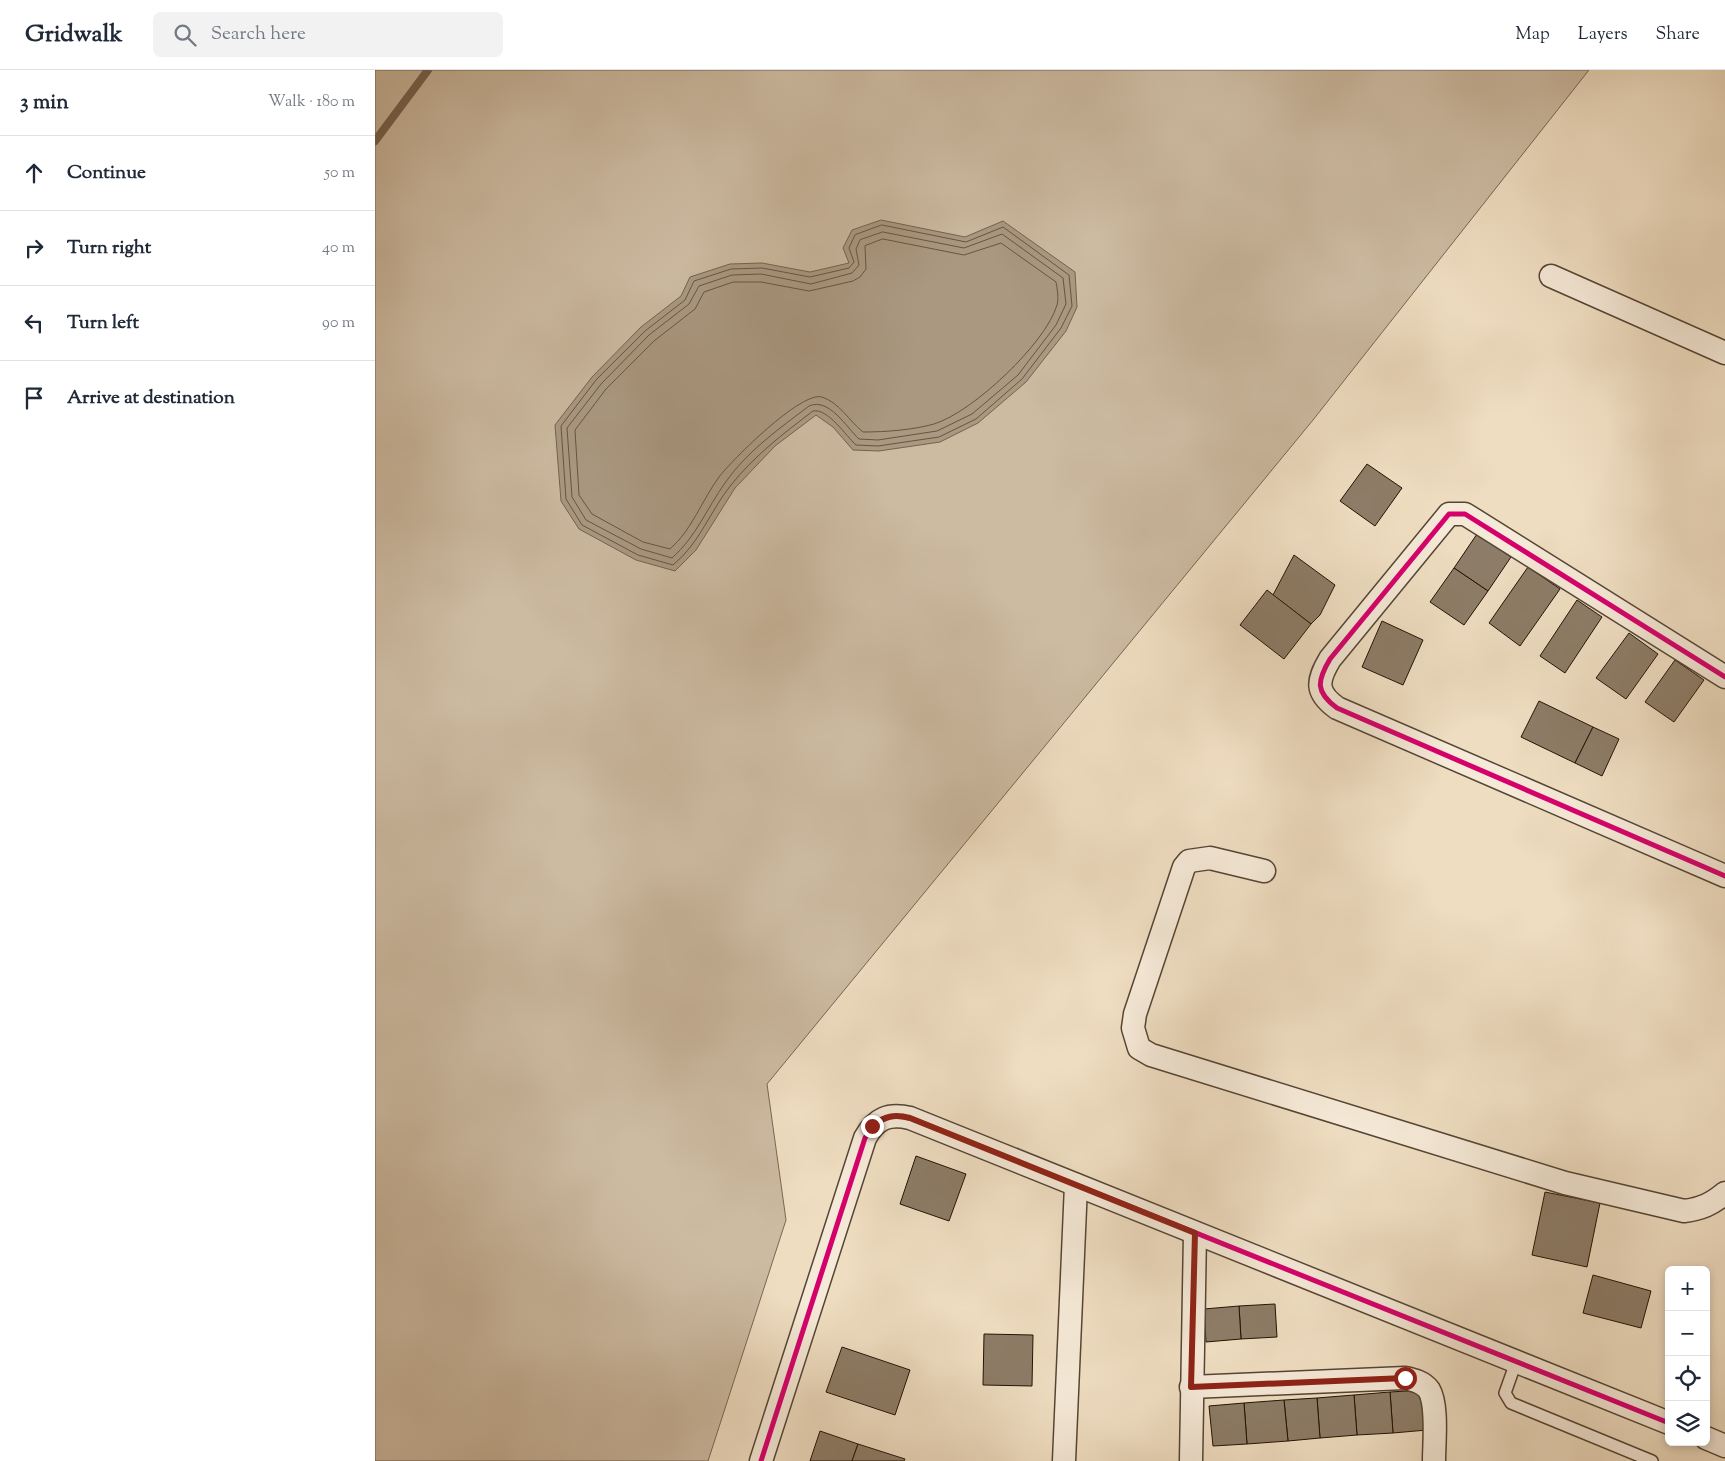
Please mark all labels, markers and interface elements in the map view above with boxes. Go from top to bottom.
search box [153,12,503,57]
text: Gridwalk [25,18,123,52]
icon: search [171,21,199,49]
text: Search here [211,21,306,48]
text: Map [1515,22,1550,48]
text: Layers [1578,22,1628,48]
text: Share [1656,22,1700,48]
text: 3 min [20,88,69,118]
text: Walk · 180 m [268,91,355,114]
icon: ahead [20,159,48,187]
text: Continue [67,160,146,187]
text: 50 m [324,162,355,185]
icon: right [20,234,48,262]
text: Turn right [67,235,151,262]
text: 40 m [322,237,355,260]
icon: left [20,309,48,337]
text: Turn left [67,310,139,337]
text: 90 m [322,312,355,335]
icon: arrive [20,384,48,412]
text: Arrive at destination [67,385,235,412]
route end [861,1115,884,1138]
map controls [1665,1266,1710,1446]
button: + [1665,1266,1710,1311]
button: − [1665,1311,1710,1356]
button: locate [1665,1356,1710,1401]
route start [1394,1367,1417,1390]
button: layers [1665,1401,1710,1446]

